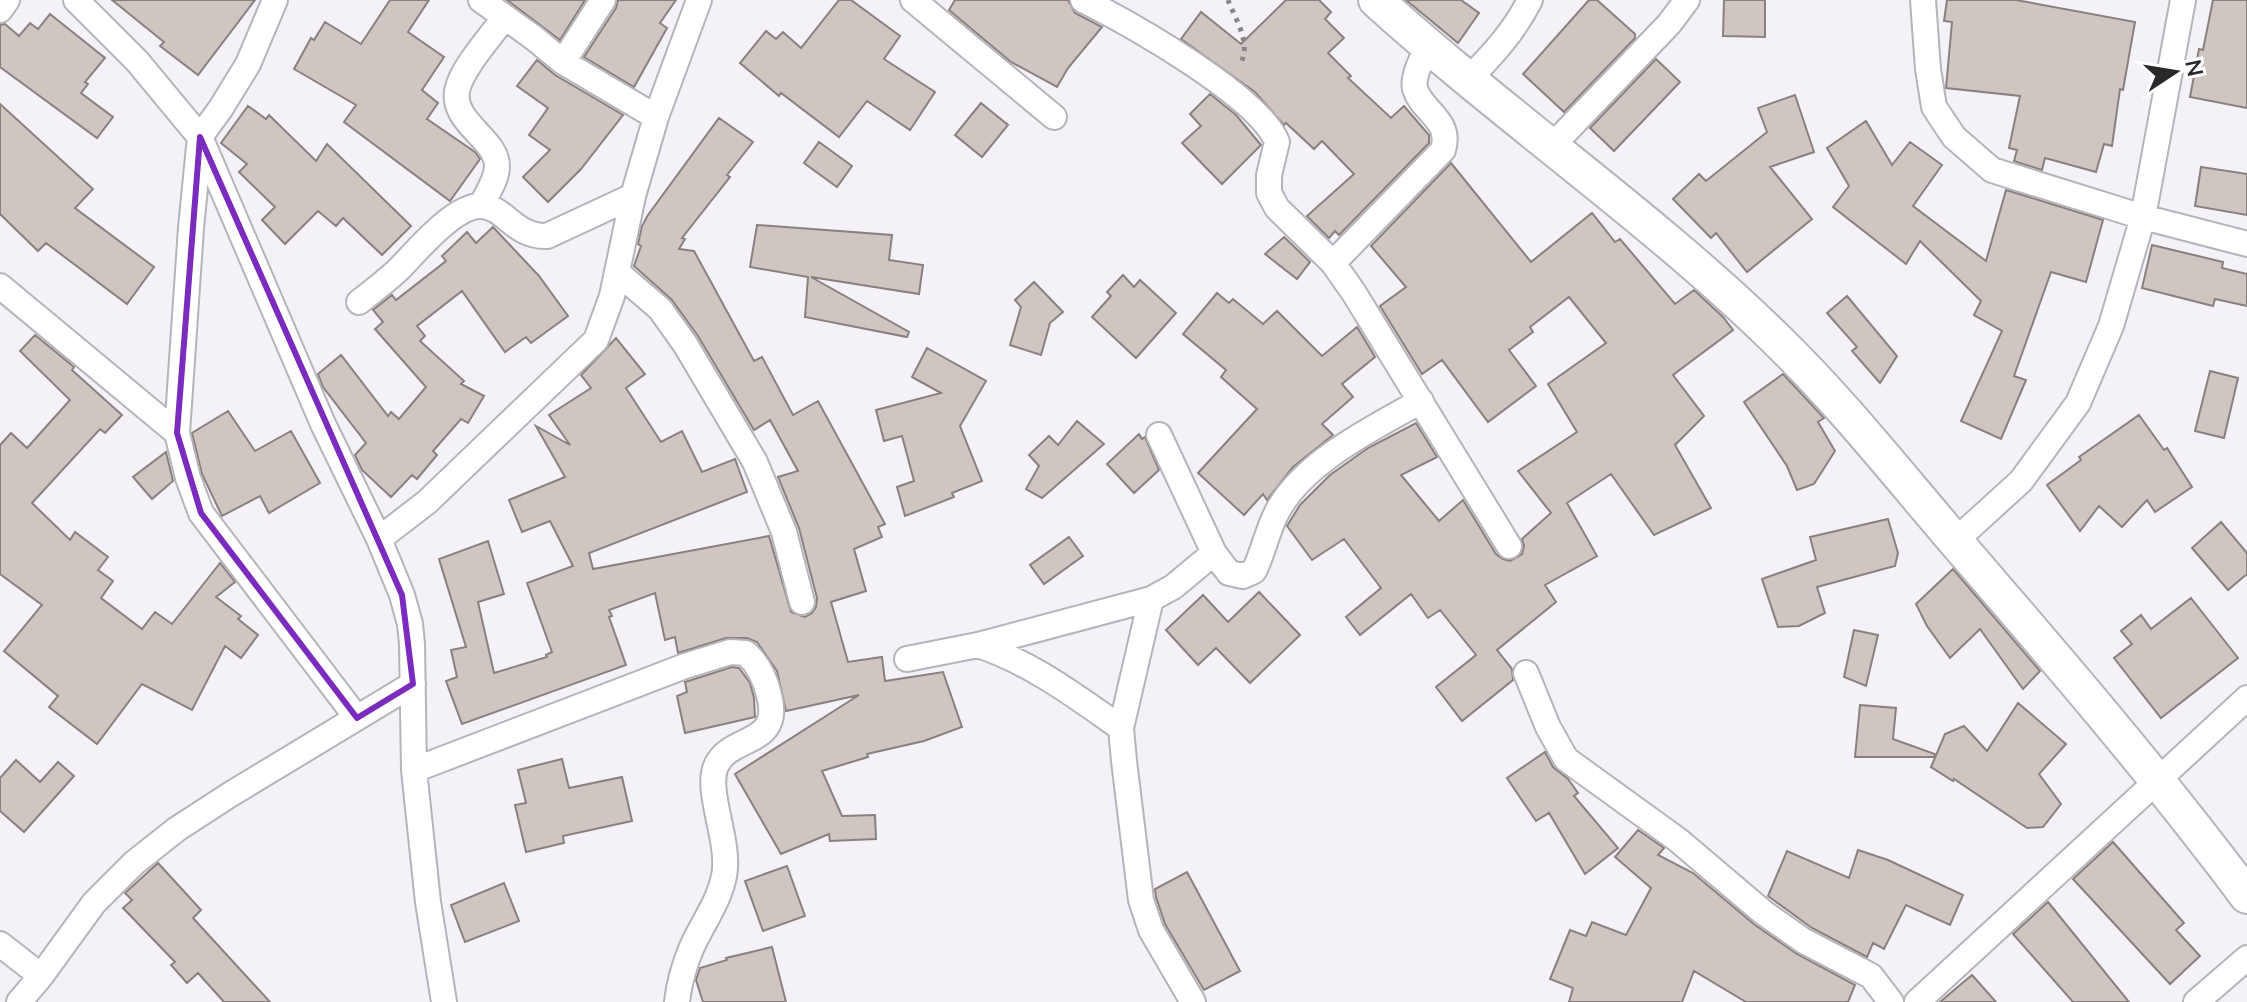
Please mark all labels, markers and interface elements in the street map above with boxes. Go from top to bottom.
north arrow [2135,32,2215,112]
text: N [2177,57,2210,79]

